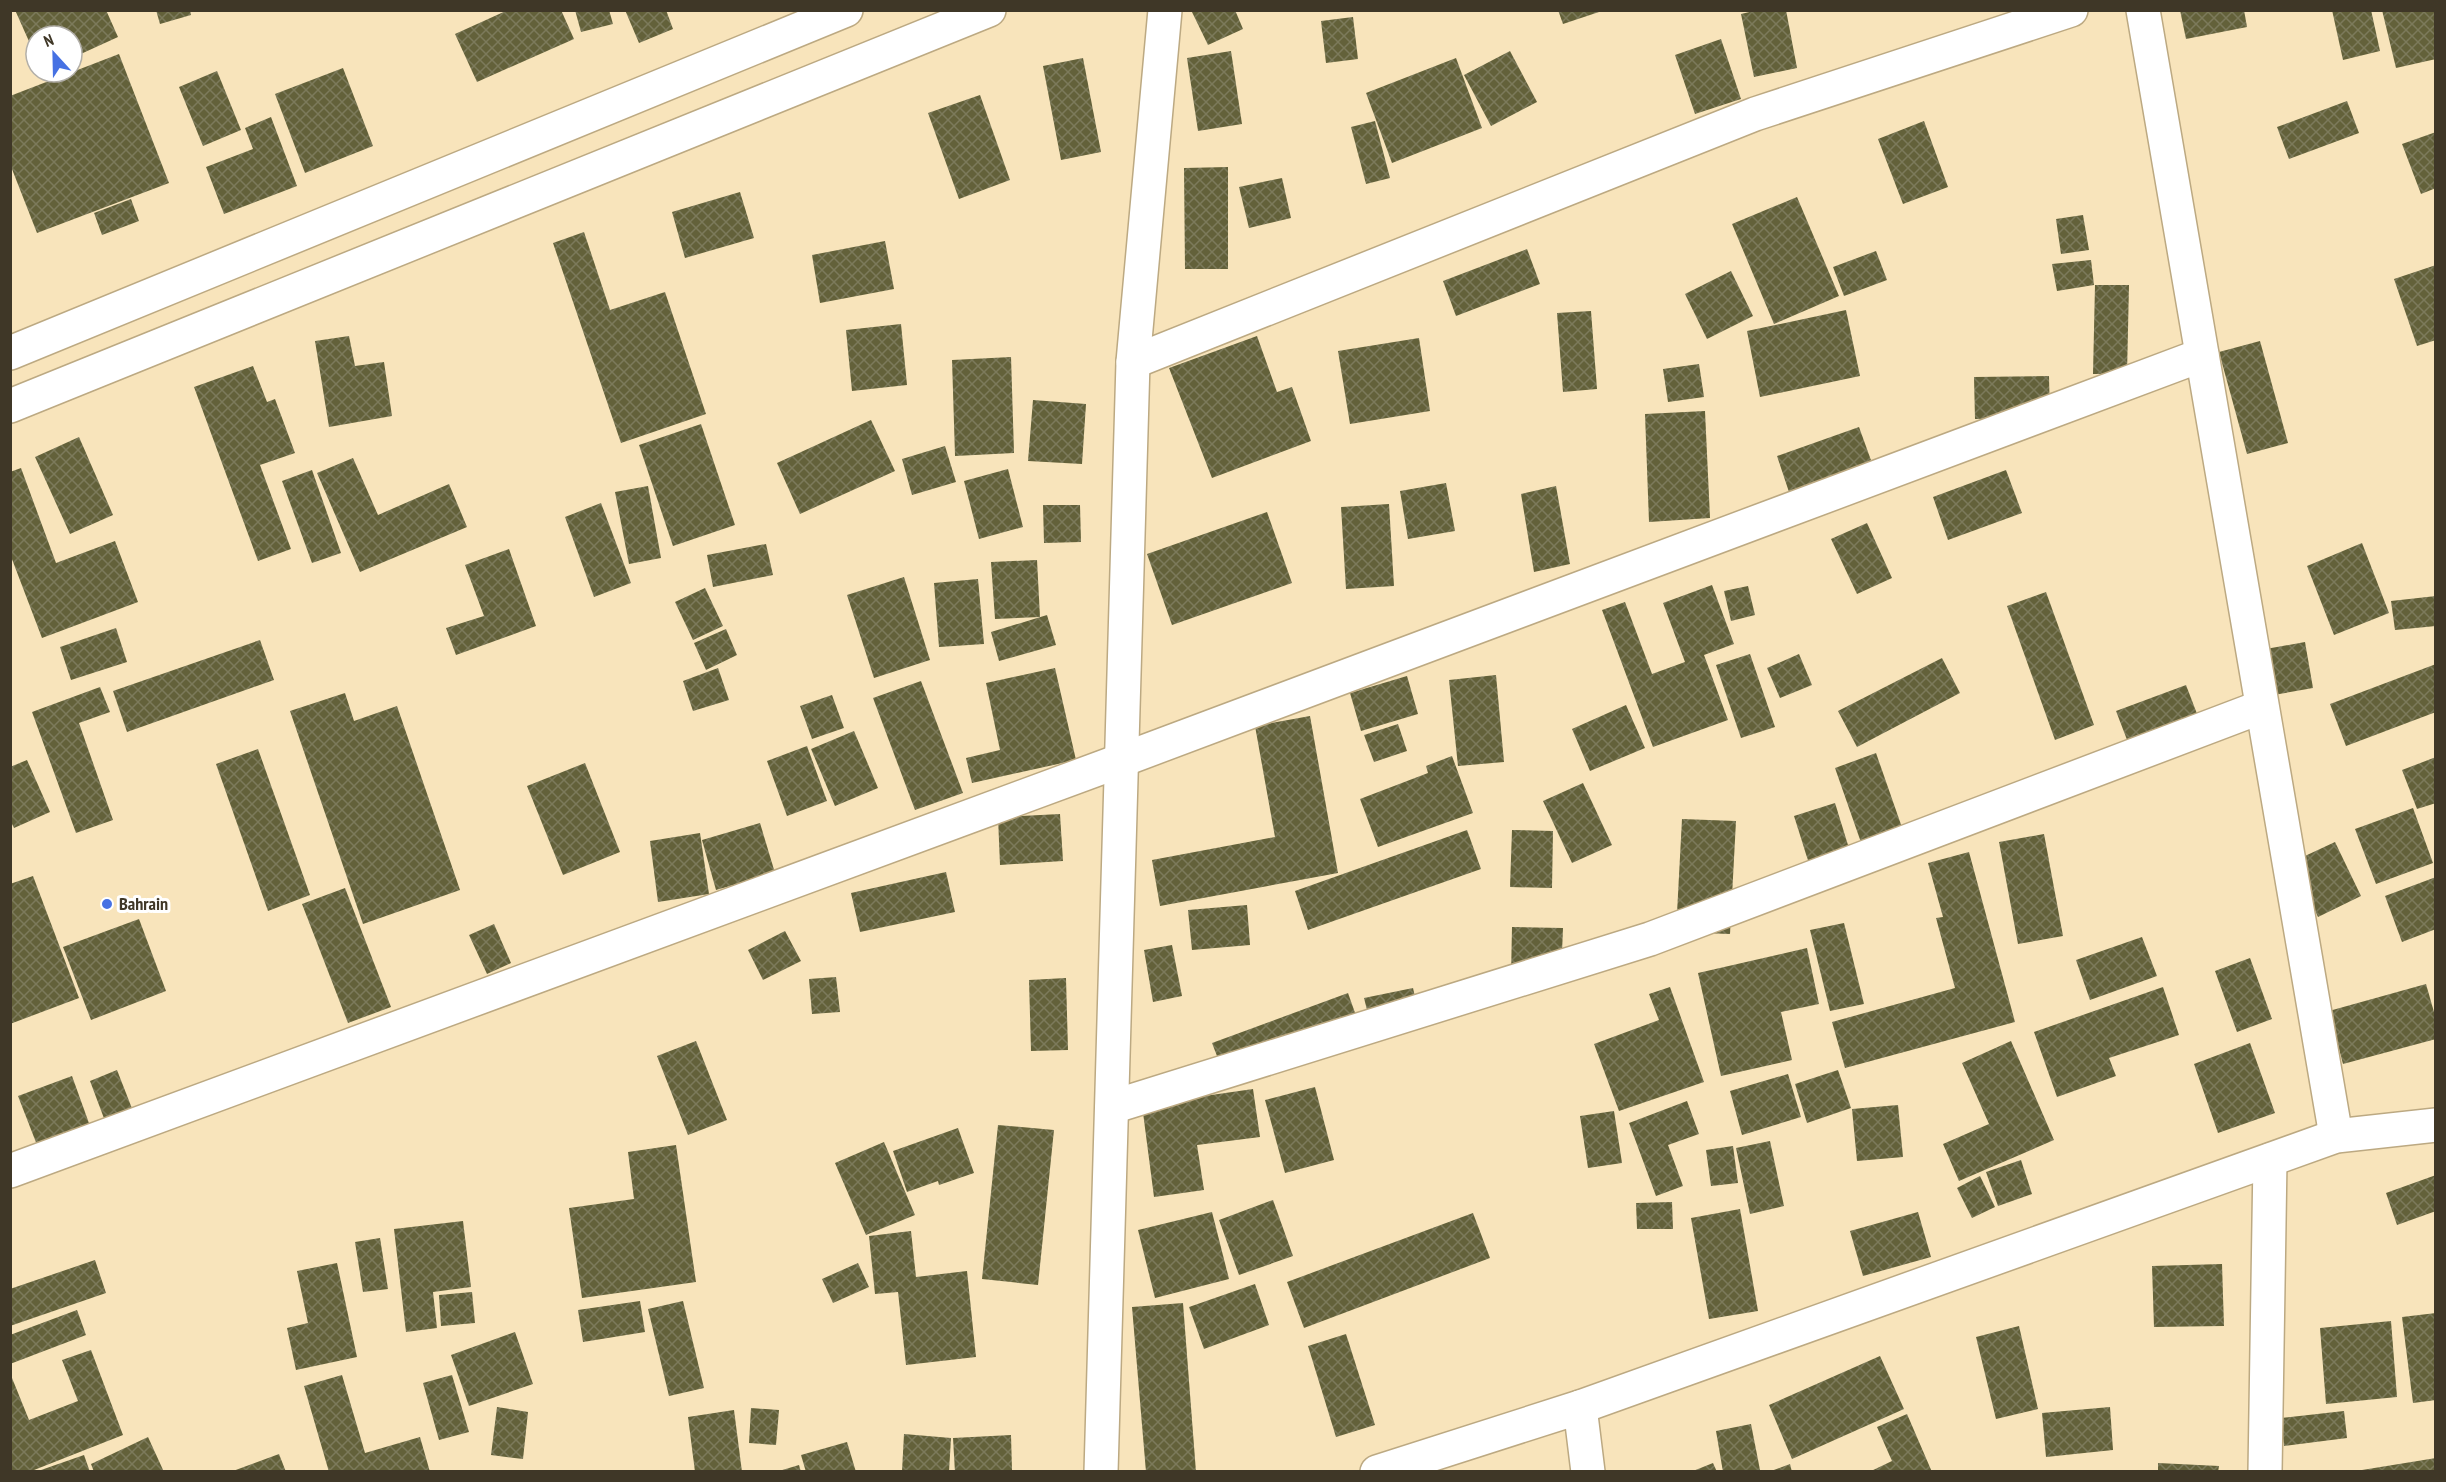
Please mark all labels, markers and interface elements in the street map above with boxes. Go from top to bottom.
north arrow [24,24,84,84]
text: N [41,29,56,51]
place label: Bahrain [119,892,168,915]
marker: Bahrain [100,897,114,911]

